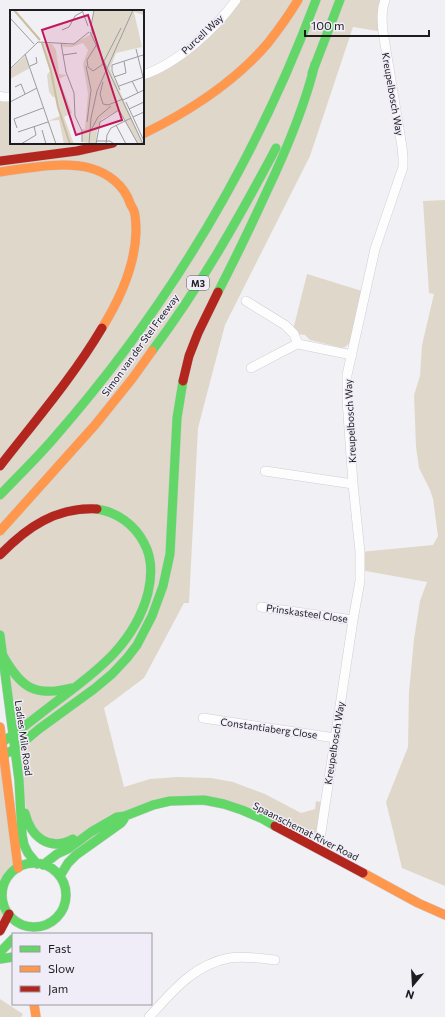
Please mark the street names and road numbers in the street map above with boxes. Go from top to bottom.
street label: Purcell Way [179,12,225,56]
street label: Kreupelbosch Way [380,52,406,136]
road number: M3 [187,276,209,290]
street label: Simon van der Stel Freeway [99,292,181,398]
street label: Kreupelbosch Way [342,379,358,463]
street label: Prinskasteel Close [265,601,349,625]
street label: Ladies Mile Road [13,699,35,777]
street label: Kreupelbosch Way [322,701,346,785]
street label: Constantiaberg Close [220,715,318,741]
street label: Spaanschemat River Road [251,799,361,863]

